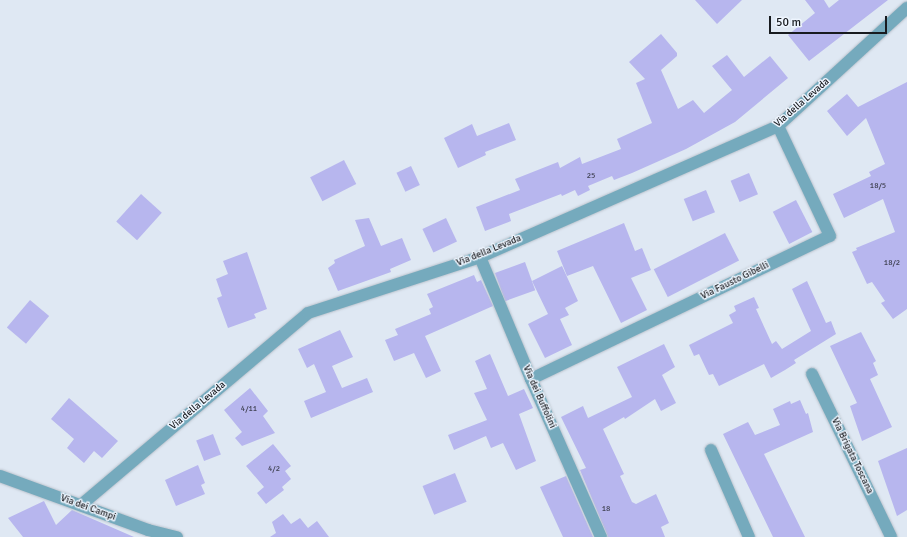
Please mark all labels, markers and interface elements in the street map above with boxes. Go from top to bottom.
scale bar [771,8,889,34]
text: 50 m [776,15,801,30]
street label: Via della Levada [772,76,832,130]
house number: 25 [587,171,595,181]
house number: 18/5 [870,181,886,191]
street label: Via della Levada [455,233,523,269]
house number: 18/2 [884,258,900,268]
street label: Via Fausto Gibelli [699,259,771,303]
street label: Via dei Buffolini [520,364,558,430]
street label: Via della Levada [168,379,228,433]
house number: 4/11 [241,404,257,414]
street label: Via Brigata Toscana [828,416,876,496]
house number: 4/2 [268,464,280,474]
street label: Via dei Campi [59,492,117,524]
house number: 18 [602,504,610,514]

